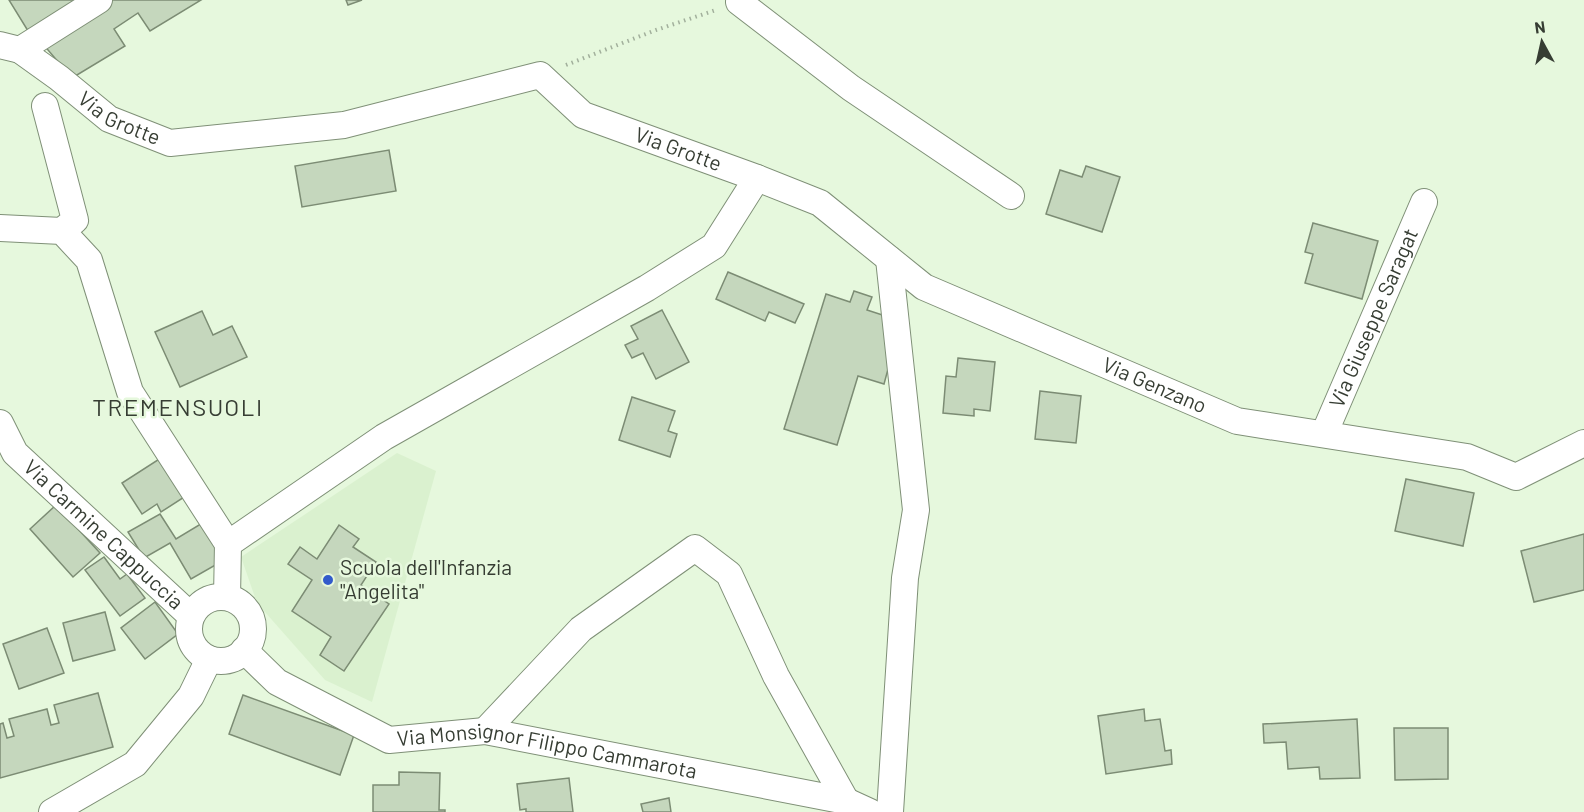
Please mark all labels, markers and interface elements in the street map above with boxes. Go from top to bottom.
north arrow [1512,12,1572,72]
text: N [1533,17,1546,37]
street label: Via Grotte [74,85,164,149]
street label: Via Grotte [632,121,726,175]
street label: Via Giuseppe Saragat [1323,224,1422,411]
street label: Via Genzano [1099,351,1211,418]
district label: TREMENSUOLI [92,392,264,421]
street label: Via Carmine Cappuccia [19,454,189,614]
place label: Scuola dell'Infanzia "Angelita" [340,554,512,603]
marker: Scuola dell'Infanzia "Angelita" [321,573,335,587]
street label: Via Monsignor Filippo Cammarota [396,717,699,783]

